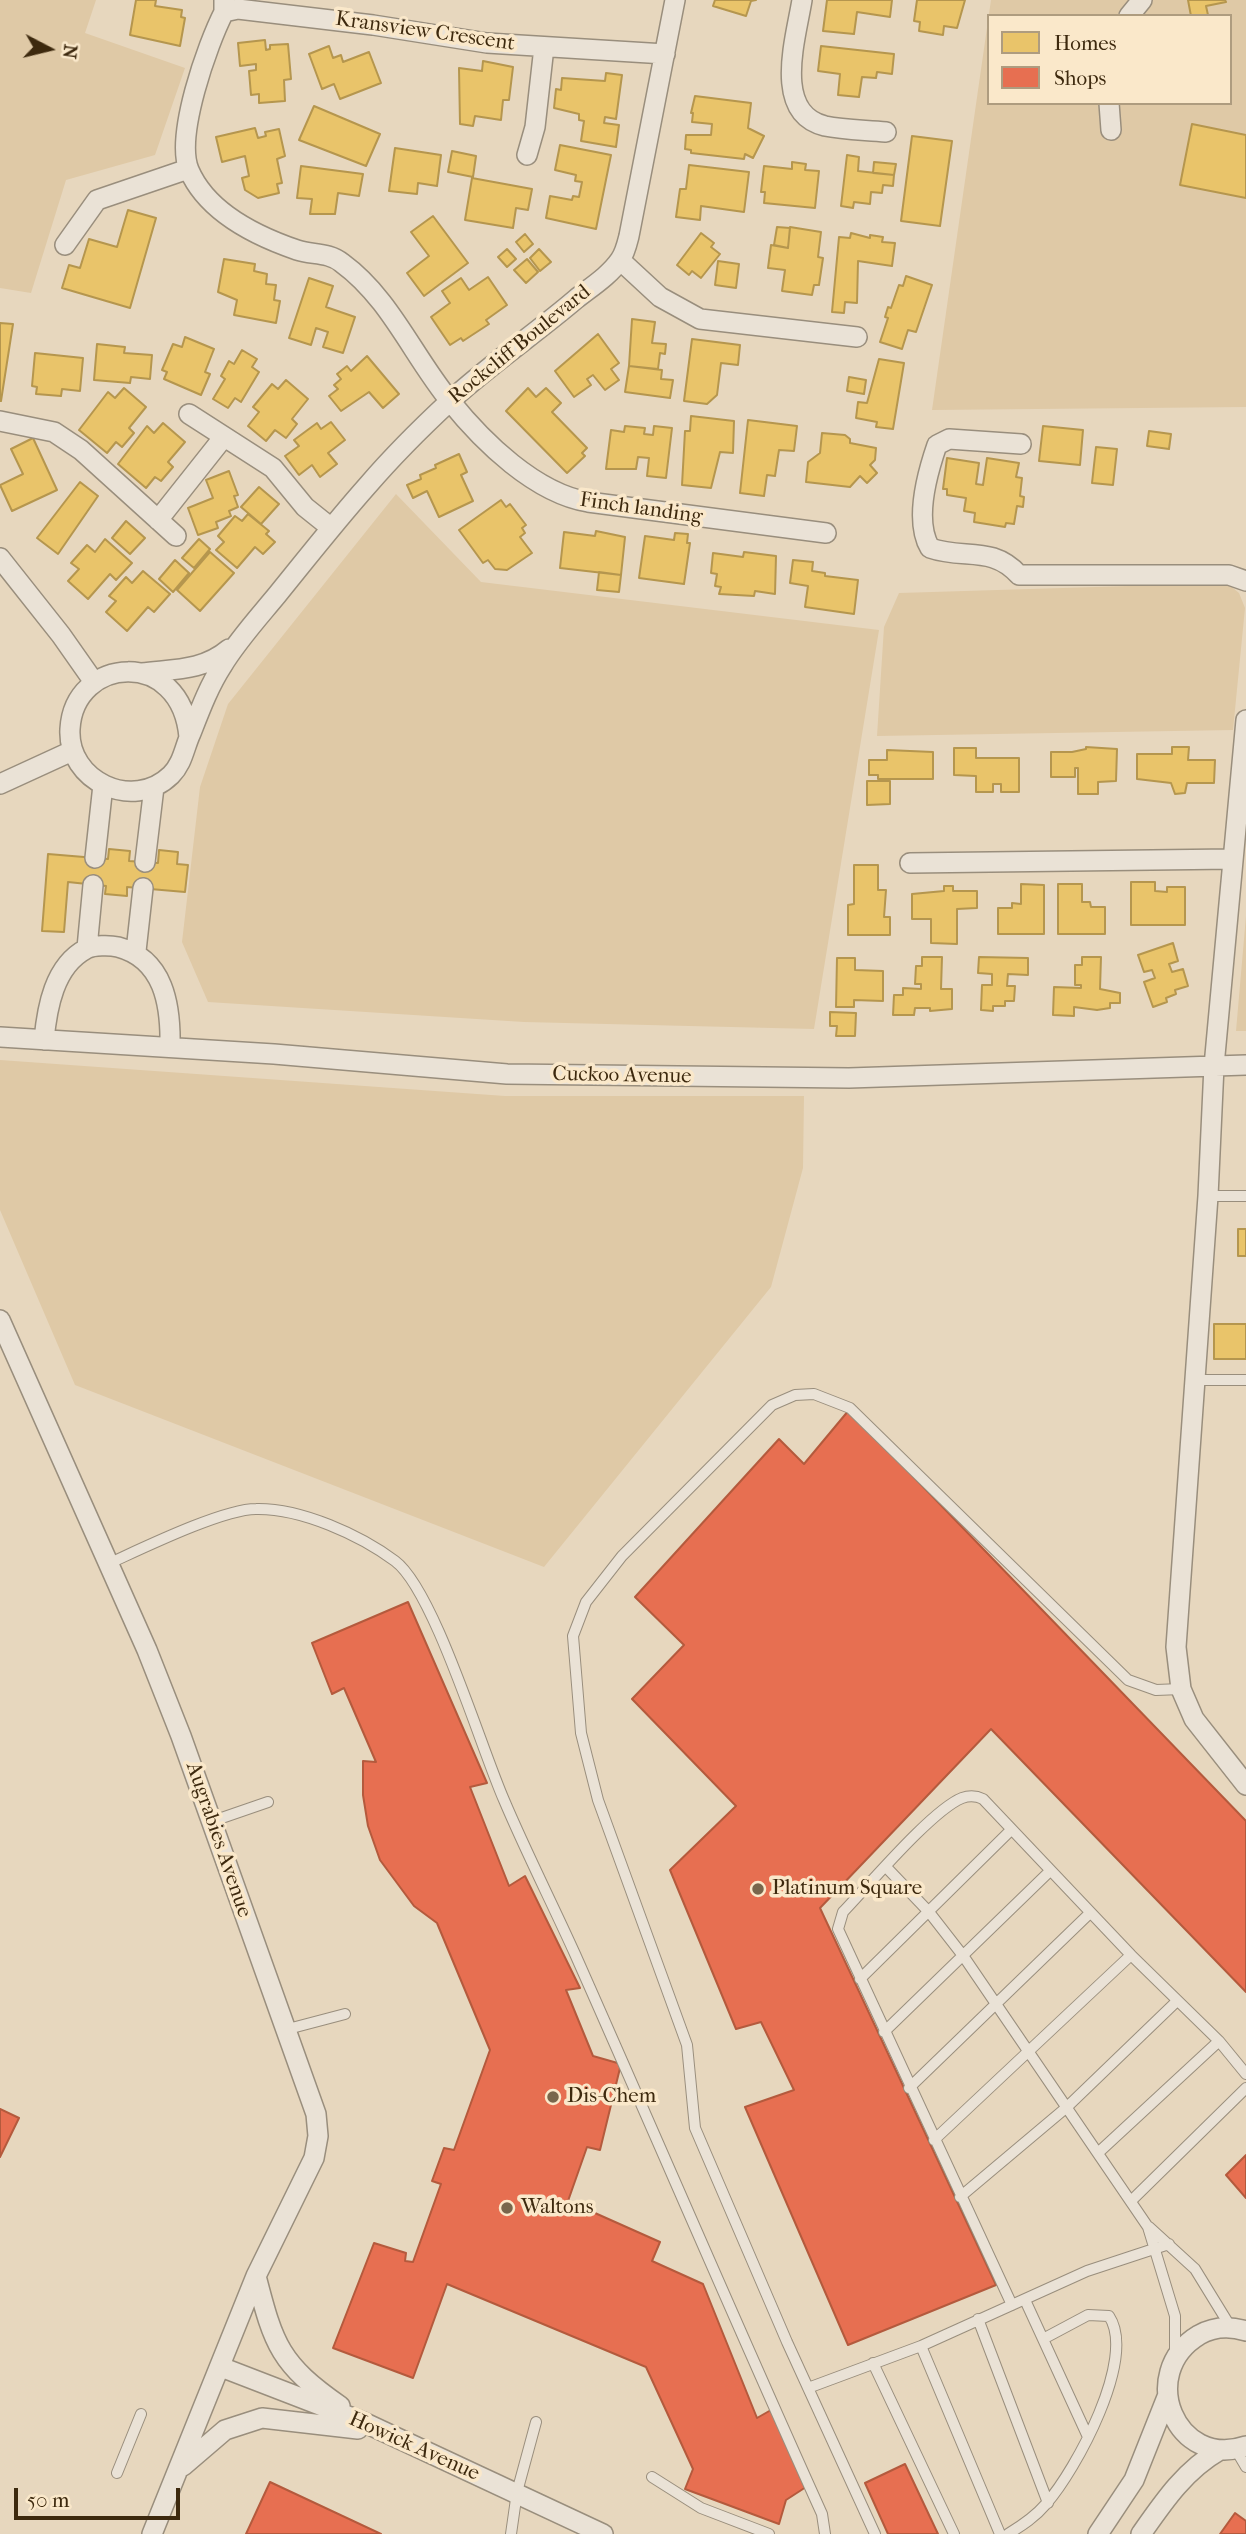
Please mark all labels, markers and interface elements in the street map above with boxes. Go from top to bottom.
street label: Kransview Crescent [334,7,516,57]
north arrow [14,14,84,84]
legend [987,14,1232,105]
text: Homes [1054,31,1116,55]
text: N [58,43,82,60]
text: Shops [1054,66,1106,90]
street label: Rockcliff Boulevard [444,280,596,410]
street label: Finch landing [578,488,704,530]
street label: Cuckoo Avenue [552,1062,692,1090]
street label: Augrabies Avenue [180,1759,256,1921]
place label: Platinum Square [772,1876,922,1902]
marker: Platinum Square [750,1881,766,1897]
place label: Dis-Chem [567,2084,656,2110]
marker: Dis-Chem [545,2089,561,2105]
place label: Waltons [521,2195,594,2221]
marker: Waltons [499,2200,515,2216]
street label: Howick Avenue [345,2407,483,2487]
scale bar [18,2474,184,2518]
text: 50 m [27,2488,70,2512]

